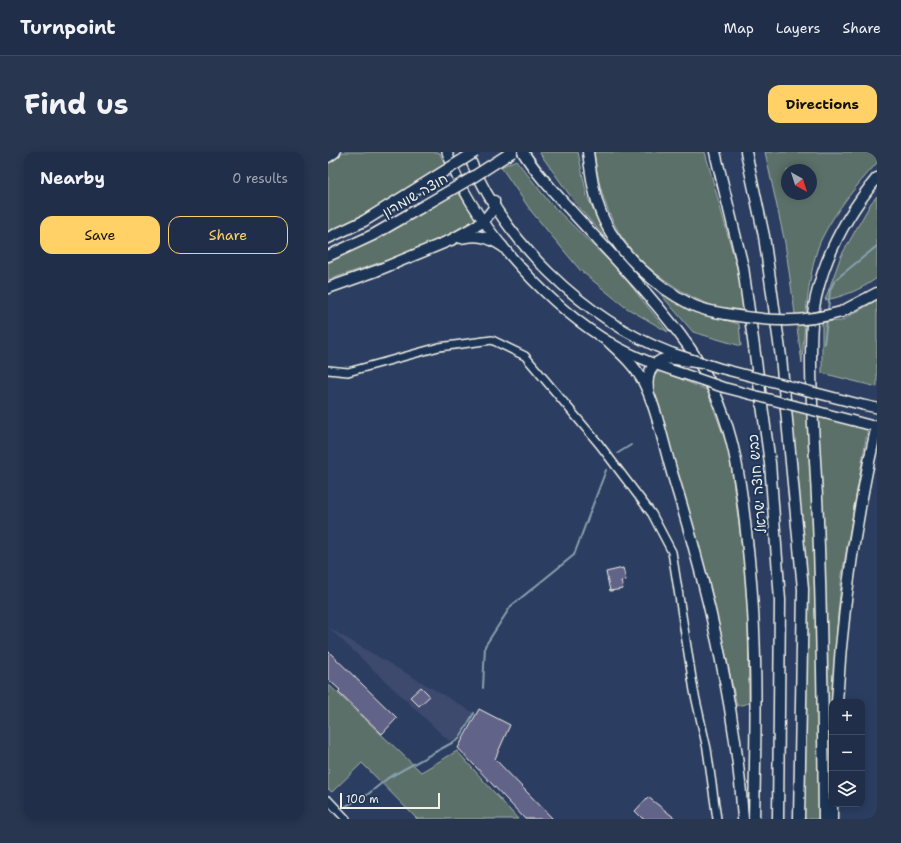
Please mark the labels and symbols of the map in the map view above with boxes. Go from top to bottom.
north arrow [781,164,817,200]
street label: חוצה שומרון [379,169,451,221]
street label: כביש חוצה ישראל [744,433,770,535]
scale bar [340,791,440,810]

